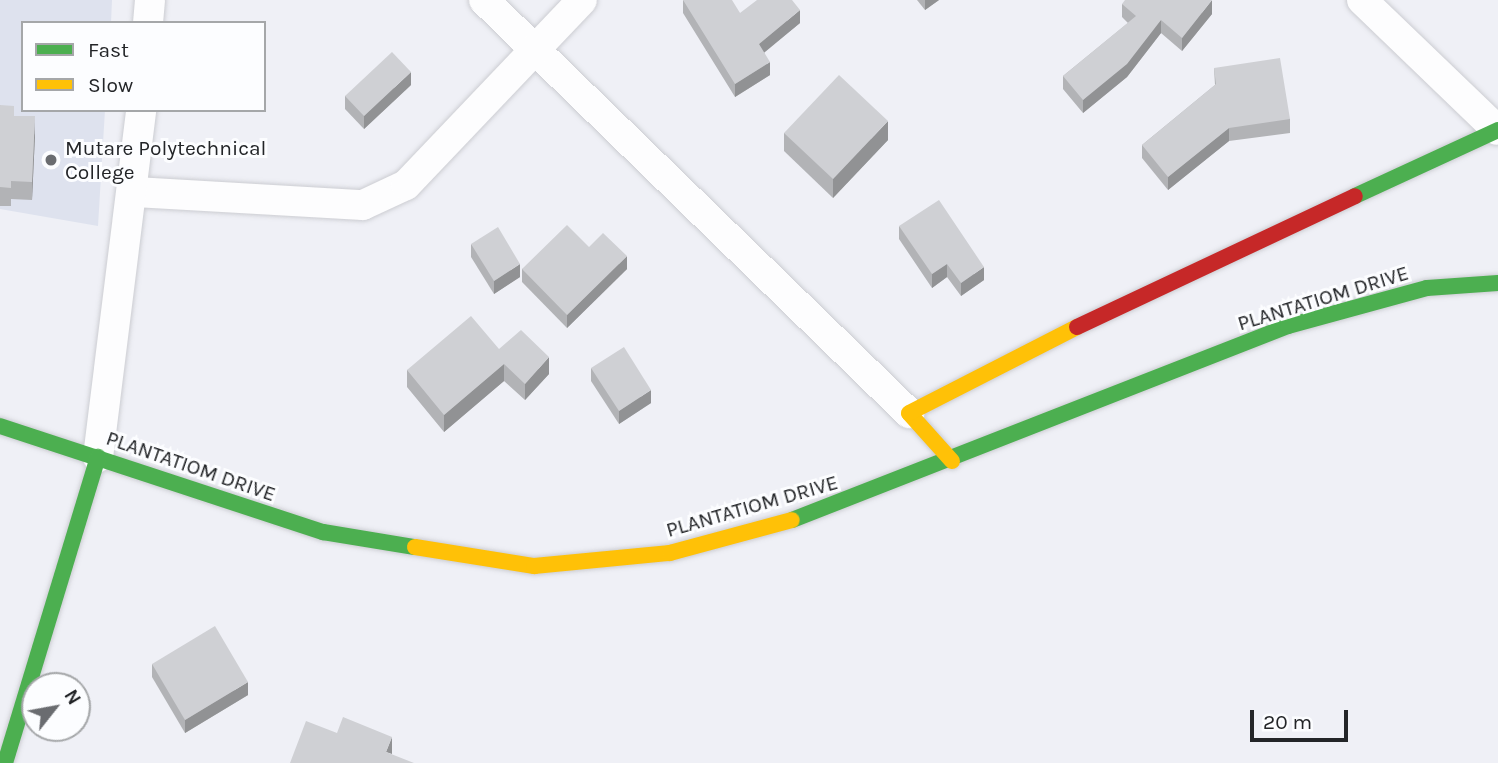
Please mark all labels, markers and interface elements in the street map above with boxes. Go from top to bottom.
legend [21,21,266,112]
text: Fast [88,38,129,62]
text: Slow [88,73,133,97]
place label: Mutare Polytechnical College [65,135,266,185]
marker: Mutare Polytechnical College [43,152,59,168]
street label: PLANTATIOM DRIVE [1234,260,1412,336]
street label: PLANTATIOM DRIVE [103,425,279,507]
street label: PLANTATIOM DRIVE [663,469,841,543]
north arrow [21,672,91,742]
text: N [59,686,85,709]
scale bar [1253,696,1351,740]
text: 20 m [1263,710,1312,734]

